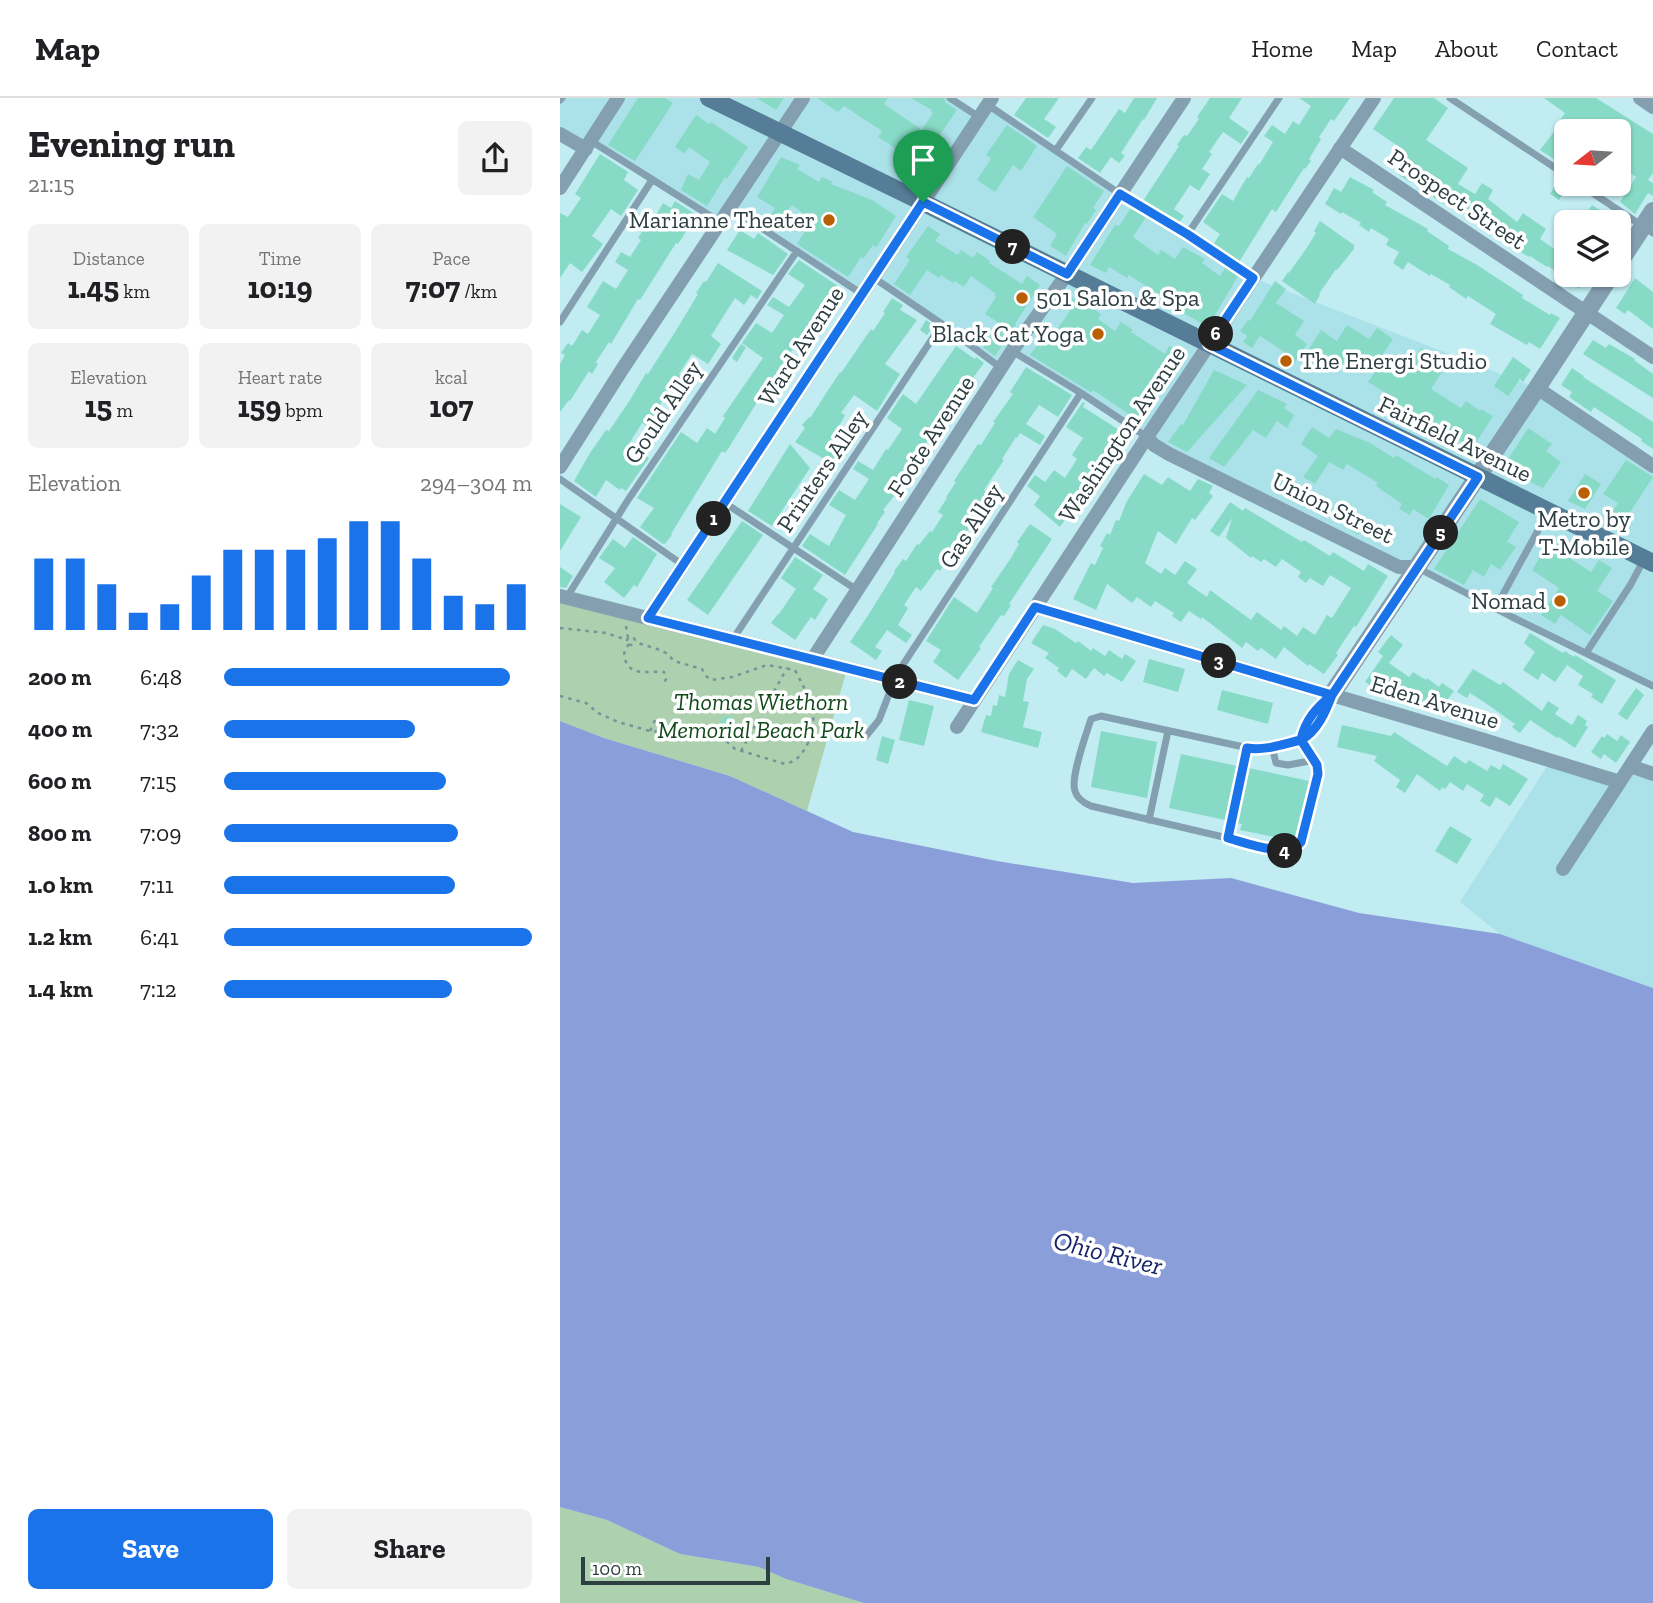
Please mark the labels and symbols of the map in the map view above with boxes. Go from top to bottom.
north arrow [1554,119,1631,196]
pin [893,130,953,202]
street label: Prospect Street [1383,142,1532,255]
place label: Marianne Theater [629,205,815,234]
marker: Marianne Theater [821,212,837,228]
pin: 7 [995,230,1030,264]
street label: Ward Avenue [751,280,850,411]
place label: 501 Salon & Spa [1036,283,1200,312]
marker: 501 Salon & Spa [1014,290,1030,306]
pin: 6 [1198,316,1234,352]
place label: Black Cat Yoga [932,319,1084,348]
marker: Black Cat Yoga [1090,326,1106,342]
street label: Washington Avenue [1052,340,1191,527]
place label: The Energi Studio [1300,346,1487,375]
marker: The Energi Studio [1278,353,1294,369]
street label: Gould Alley [618,354,708,469]
street label: Foote Avenue [881,370,980,502]
street label: Fairfield Avenue [1374,389,1537,488]
street label: Printers Alley [770,403,874,537]
street label: Union Street [1268,466,1399,550]
street label: Gas Alley [933,477,1009,573]
marker: Metro by T-Mobile [1576,485,1592,501]
pin: 1 [696,502,732,536]
place label: Metro by T-Mobile [1537,504,1631,561]
pin: 5 [1424,516,1458,550]
place label: Nomad [1471,586,1546,615]
marker: Nomad [1552,593,1568,609]
pin: 3 [1202,644,1236,678]
pin: 2 [882,664,918,700]
street label: Eden Avenue [1367,668,1503,735]
park label: Thomas Wiethorn Memorial Beach Park [658,687,865,744]
pin: 4 [1268,834,1302,868]
water label: Ohio River [1050,1224,1166,1282]
scale bar [581,1554,770,1586]

